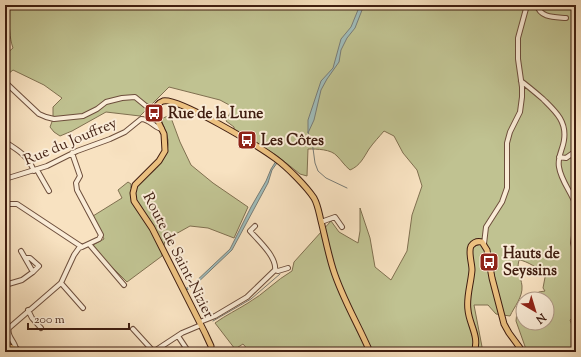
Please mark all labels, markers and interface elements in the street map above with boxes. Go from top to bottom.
bus stop icon: Rue de la Lune [143,102,165,124]
place label: Rue de la Lune [168,104,263,125]
street label: Rue du Jouffrey [21,113,121,171]
bus stop icon: Les Côtes [236,129,258,151]
place label: Les Côtes [261,131,324,152]
street label: Route de Saint-Nizier [137,189,219,322]
place label: Hauts de Seyssins [503,244,560,282]
bus stop icon: Hauts de Seyssins [478,251,500,273]
north arrow [515,291,555,331]
scale bar [28,305,129,331]
text: N [532,308,550,327]
text: 200 m [34,311,65,329]

